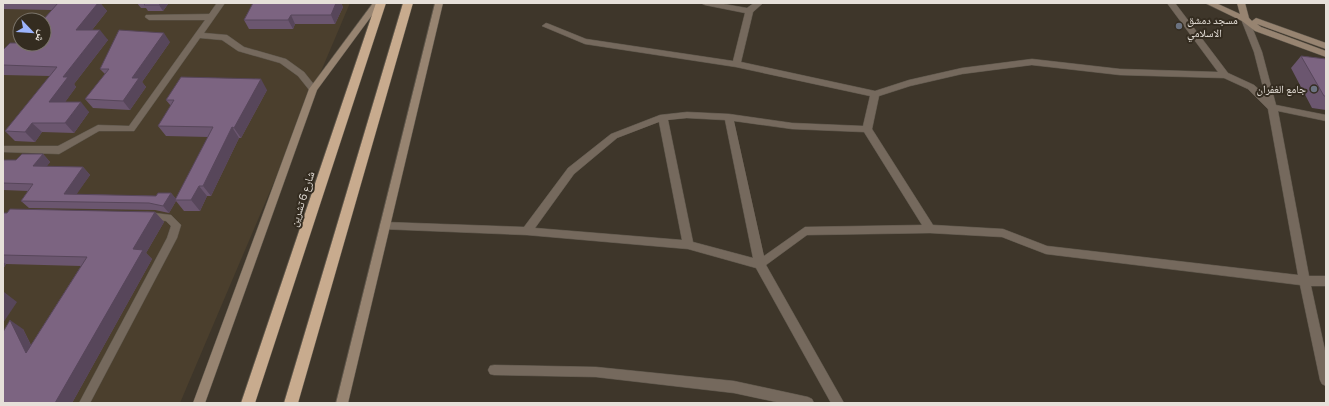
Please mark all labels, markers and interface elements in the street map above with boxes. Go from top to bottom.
north arrow [12,12,52,52]
place label: مسجد دمشق الاسلامي [1187,13,1238,42]
marker: مسجد دمشق الاسلامي [1174,21,1184,31]
text: ش [31,28,50,45]
place label: جامع الغفران [1257,82,1306,96]
marker: جامع الغفران [1309,84,1319,94]
street label: شارع 6 تشرين [286,169,318,229]

